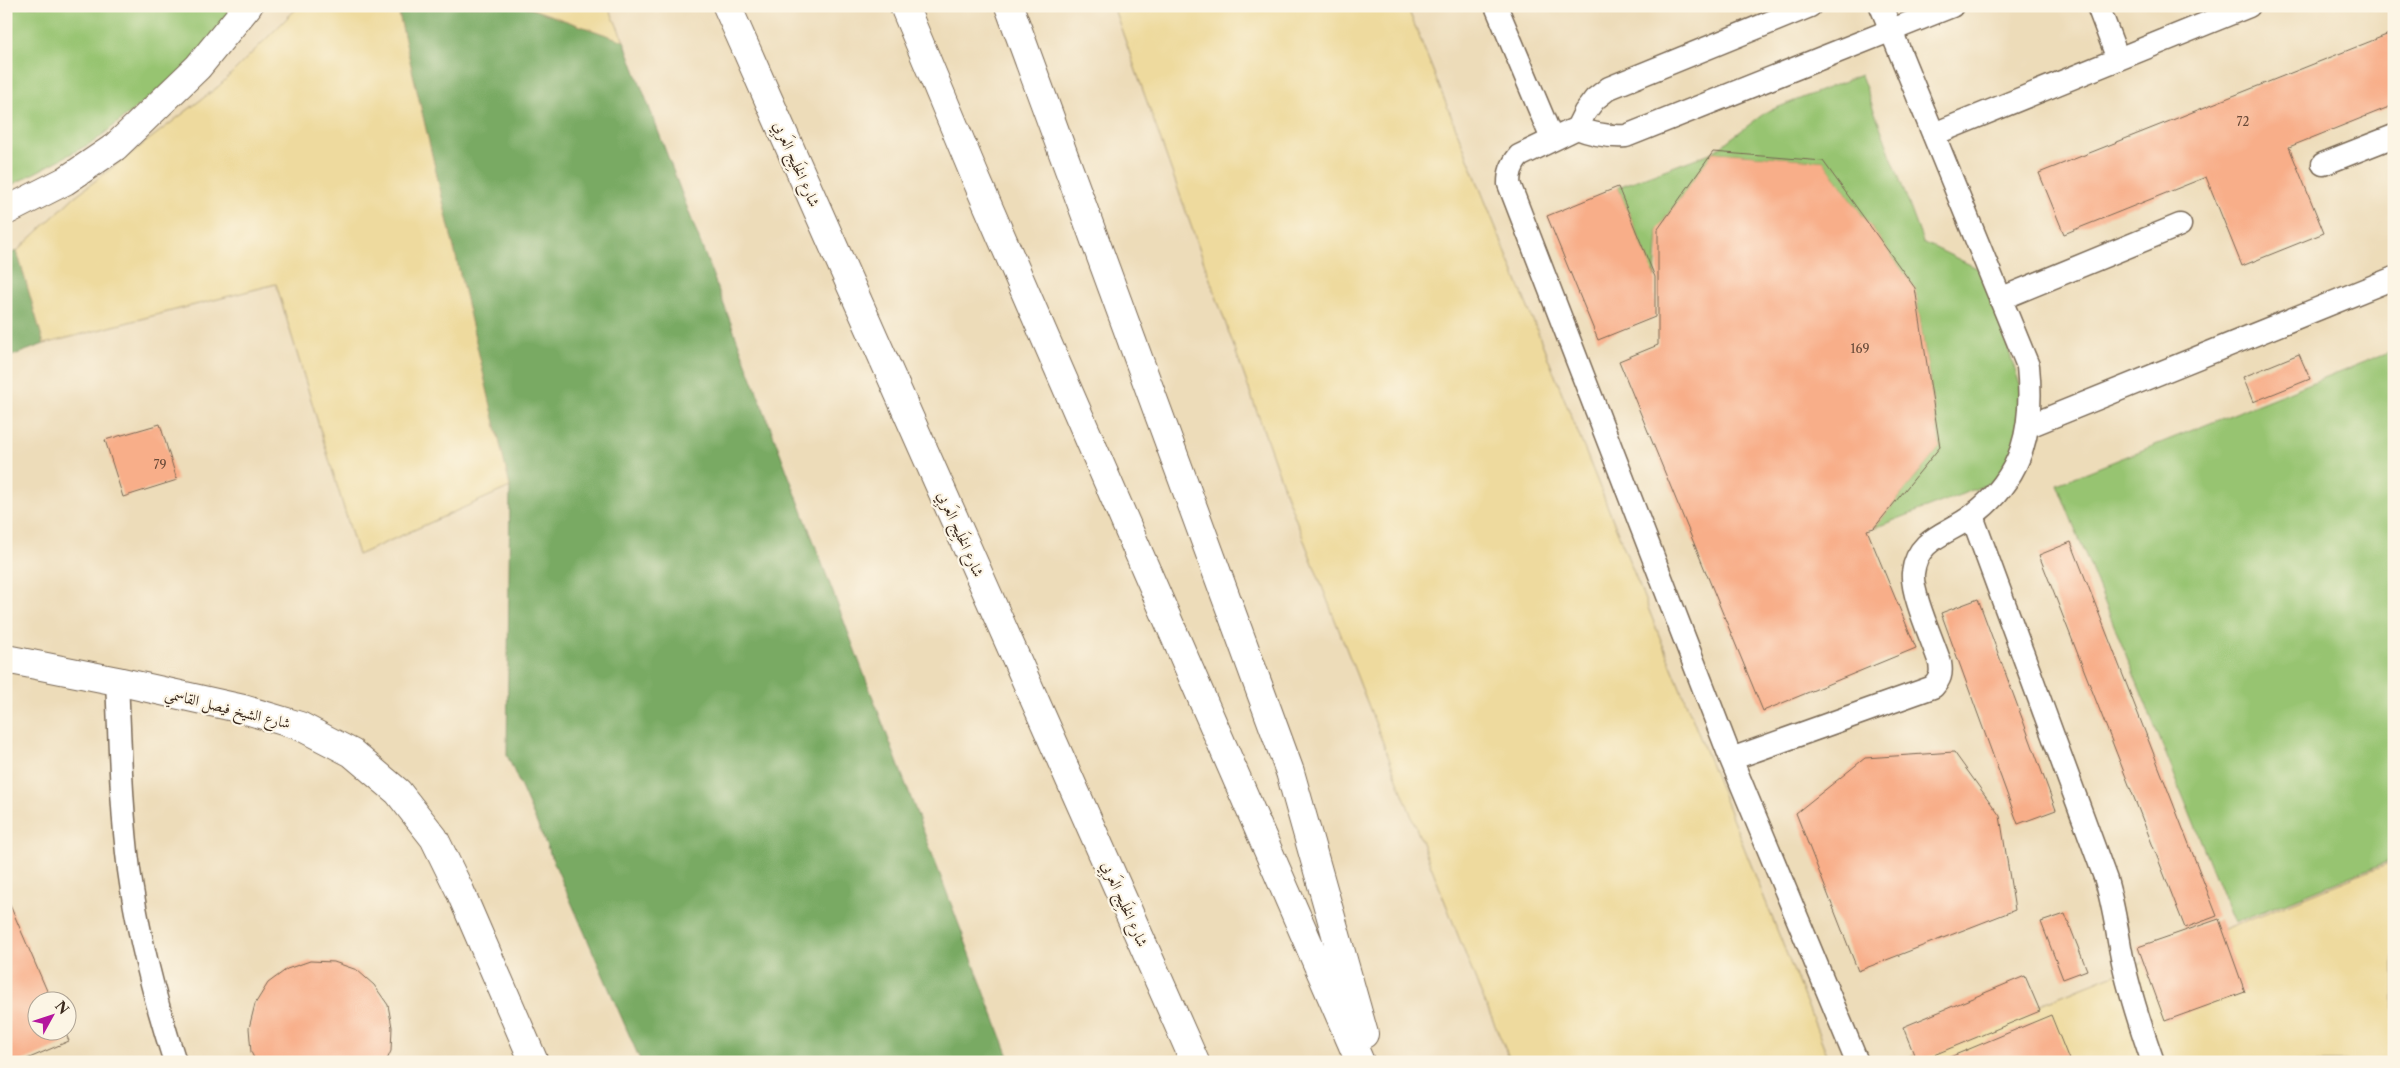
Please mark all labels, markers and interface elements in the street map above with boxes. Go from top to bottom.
house number: 72 [2237,114,2250,129]
street label: شارع الخَلِيج العَربِي [765,118,825,212]
house number: 169 [1850,341,1870,356]
house number: 79 [154,457,166,472]
street label: شارع الخَلِيج العَربِي [929,488,989,582]
street label: شارع الشيخ فيصل القاسمي [162,683,293,738]
street label: شارع الخَلِيج العَربِي [1093,858,1153,952]
north arrow [28,990,78,1040]
text: N [51,997,73,1018]

